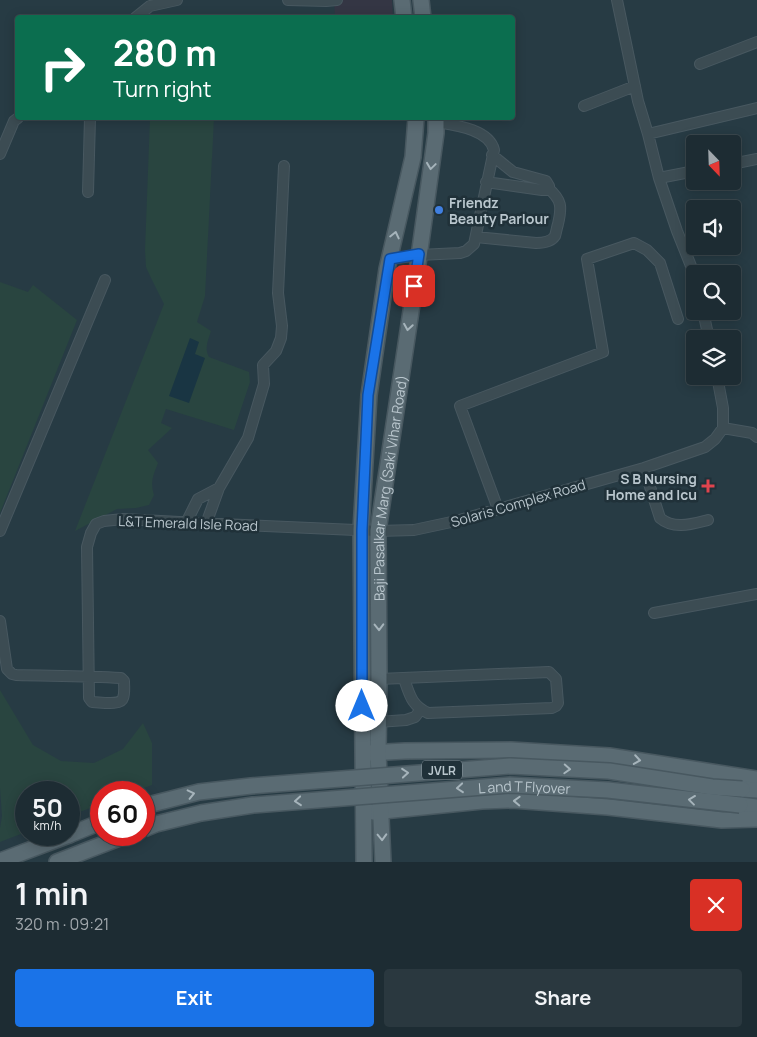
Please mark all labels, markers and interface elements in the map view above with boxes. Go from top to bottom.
text: 280 m [113,29,217,77]
icon: right [30,35,95,100]
text: Turn right [113,74,211,104]
north arrow [686,135,741,190]
map controls [686,135,741,385]
one-way arrow [427,162,437,170]
place label: Friendz Beauty Parlour [449,193,549,228]
button: sound [686,200,741,255]
marker: Friendz Beauty Parlour [433,204,445,216]
one-way arrow [389,231,400,240]
pin [393,265,435,307]
button: search [686,265,741,320]
icon: arrive [400,272,428,300]
one-way arrow [403,322,413,331]
button: layers [686,330,741,385]
street label: Baji Pasalkar Marg (Saki Vihar Road) [368,374,411,601]
place label: S B Nursing Home and Icu [606,469,697,504]
street label: Solaris Complex Road [448,475,588,531]
marker: S B Nursing Home and Icu [701,479,715,493]
street label: L&T Emerald Isle Road [118,511,258,535]
one-way arrow [374,624,384,631]
position arrow [335,679,387,731]
one-way arrow [632,755,641,765]
road number: JVLR [422,760,462,780]
one-way arrow [563,763,571,774]
one-way arrow [401,768,409,779]
street label: L and T Flyover [477,775,571,798]
speed limit sign: 60 [90,781,155,846]
one-way arrow [456,782,464,793]
one-way arrow [186,789,195,800]
text: 50 [32,790,63,825]
one-way arrow [688,795,696,806]
one-way arrow [294,796,302,807]
one-way arrow [513,796,520,806]
text: km/h [34,817,61,834]
one-way arrow [377,834,387,841]
text: 1 min [15,873,88,914]
button: close [690,879,742,931]
text: 320 m · 09:21 [15,913,109,935]
button: Exit [15,969,374,1027]
button: Share [384,969,742,1027]

